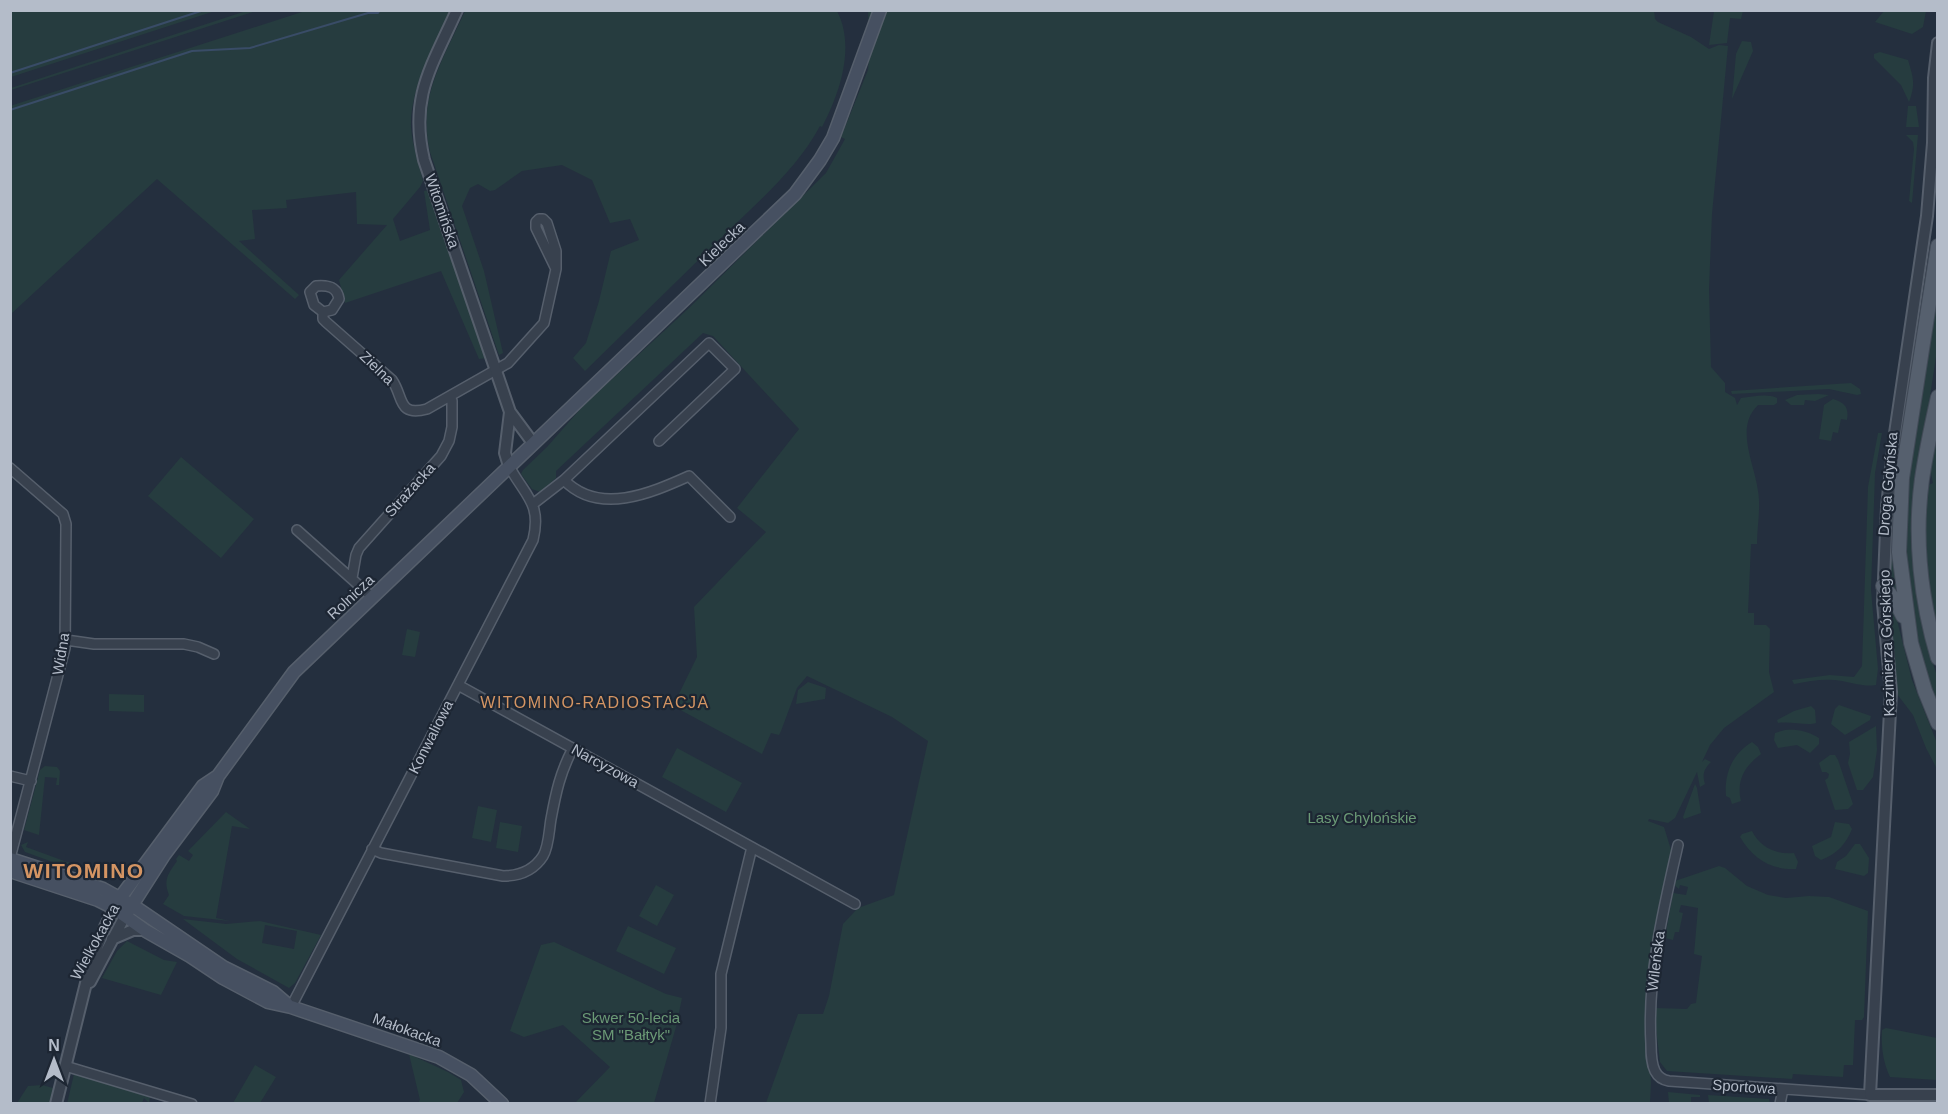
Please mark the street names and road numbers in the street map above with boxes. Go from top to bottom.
street label: Witomińska [422,171,463,251]
street label: Kielecka [695,217,748,269]
street label: Zielna [357,347,398,388]
street label: Droga Gdyńska [1874,431,1901,537]
street label: Strażacka [381,459,439,520]
street label: Kazimierza Górskiego [1875,569,1898,717]
street label: Rolnicza [324,570,378,622]
street label: Widna [49,631,72,676]
street label: Konwaliowa [405,697,457,776]
street label: Narcyzowa [569,740,642,791]
street label: Wielkokacka [67,900,123,983]
street label: Wileńska [1643,929,1668,992]
street label: Małokacka [371,1009,444,1050]
street label: Sportowa [1712,1076,1777,1097]

